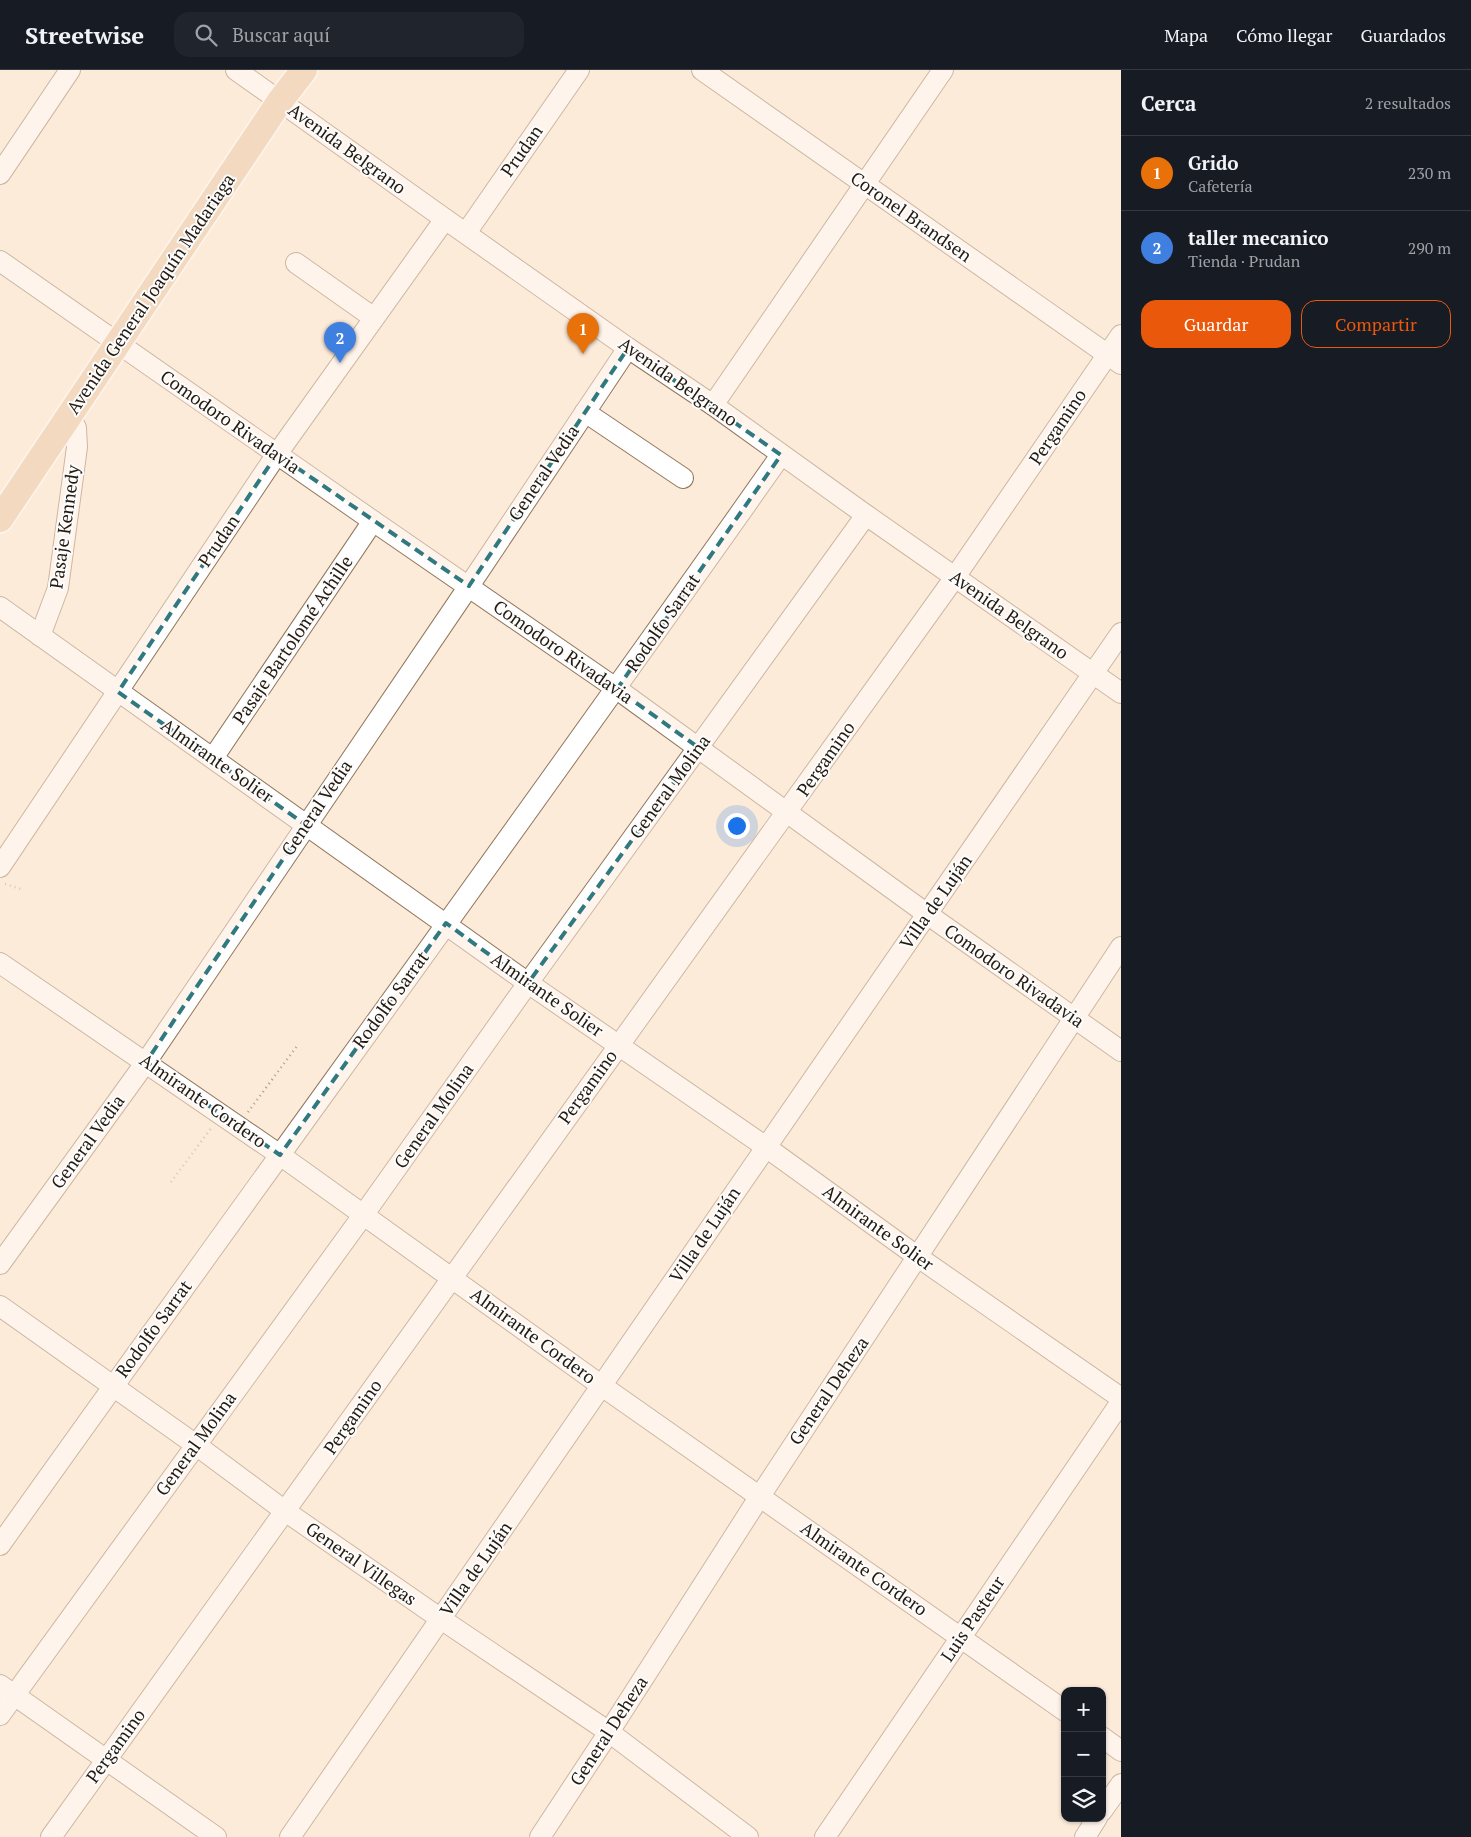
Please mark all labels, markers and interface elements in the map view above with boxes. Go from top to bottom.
search box [174,12,524,57]
text: Streetwise [25,19,144,51]
icon: search [192,21,220,49]
text: Buscar aquí [232,22,330,47]
text: Mapa [1164,23,1208,47]
text: Cómo llegar [1236,23,1332,47]
text: Guardados [1360,23,1446,47]
text: Cerca [1141,89,1196,117]
text: 2 resultados [1365,92,1451,114]
street label: Avenida Belgrano [284,97,411,199]
street label: Prudan [495,120,548,181]
text: Grido [1188,150,1239,175]
text: 1 [1152,162,1162,184]
text: 230 m [1408,162,1451,184]
street label: Coronel Brandsen [846,165,977,267]
street label: Avenida General Joaquín Madariaga [61,169,240,418]
text: Cafetería [1188,175,1253,197]
text: taller mecanico [1188,225,1329,250]
text: 2 [1152,237,1162,259]
text: 290 m [1408,237,1451,259]
text: Tienda · Prudan [1188,250,1300,272]
button: Guardar [1141,300,1291,348]
button: Compartir [1301,300,1451,348]
pin: 1 [567,313,599,354]
pin: 2 [324,322,356,363]
street label: Avenida Belgrano [614,331,743,431]
street label: Comodoro Rivadavia [156,364,305,479]
street label: Pergamino [1023,384,1091,469]
street label: General Vedia [502,420,584,525]
street label: Pasaje Kennedy [43,463,85,590]
street label: Prudan [192,510,244,571]
street label: Pasaje Bartolomé Achille [227,550,358,729]
street label: Avenida Belgrano [945,564,1074,664]
street label: Rodolfo Sarrat [619,568,705,676]
street label: Comodoro Rivadavia [489,594,638,709]
street label: Almirante Solier [157,713,279,808]
street label: Pergamino [791,716,860,801]
street label: General Molina [623,730,715,843]
street label: General Vedia [275,755,357,860]
your location [724,813,750,839]
street label: Villa de Luján [894,849,977,954]
street label: Comodoro Rivadavia [940,918,1089,1033]
street label: Rodolfo Sarrat [347,946,434,1053]
street label: Almirante Solier [487,947,609,1042]
street label: Pergamino [552,1044,622,1128]
street label: Almirante Cordero [135,1048,272,1153]
street label: General Molina [388,1058,478,1173]
street label: General Vedia [45,1090,129,1193]
street label: Almirante Solier [818,1179,939,1276]
street label: Villa de Luján [663,1182,745,1287]
street label: Rodolfo Sarrat [110,1275,197,1382]
street label: Almirante Cordero [466,1282,601,1389]
street label: General Deheza [783,1331,873,1449]
street label: Pergamino [318,1374,387,1459]
street label: General Molina [149,1387,241,1500]
street label: General Villegas [301,1516,422,1610]
street label: Villa de Luján [434,1516,517,1621]
street label: Almirante Cordero [796,1516,933,1621]
street label: Luis Pasteur [935,1571,1010,1666]
street label: General Deheza [564,1671,653,1790]
map controls [1061,1687,1106,1822]
button: + [1061,1687,1106,1732]
street label: Pergamino [80,1703,150,1787]
button: − [1061,1732,1106,1777]
button: layers [1061,1777,1106,1822]

